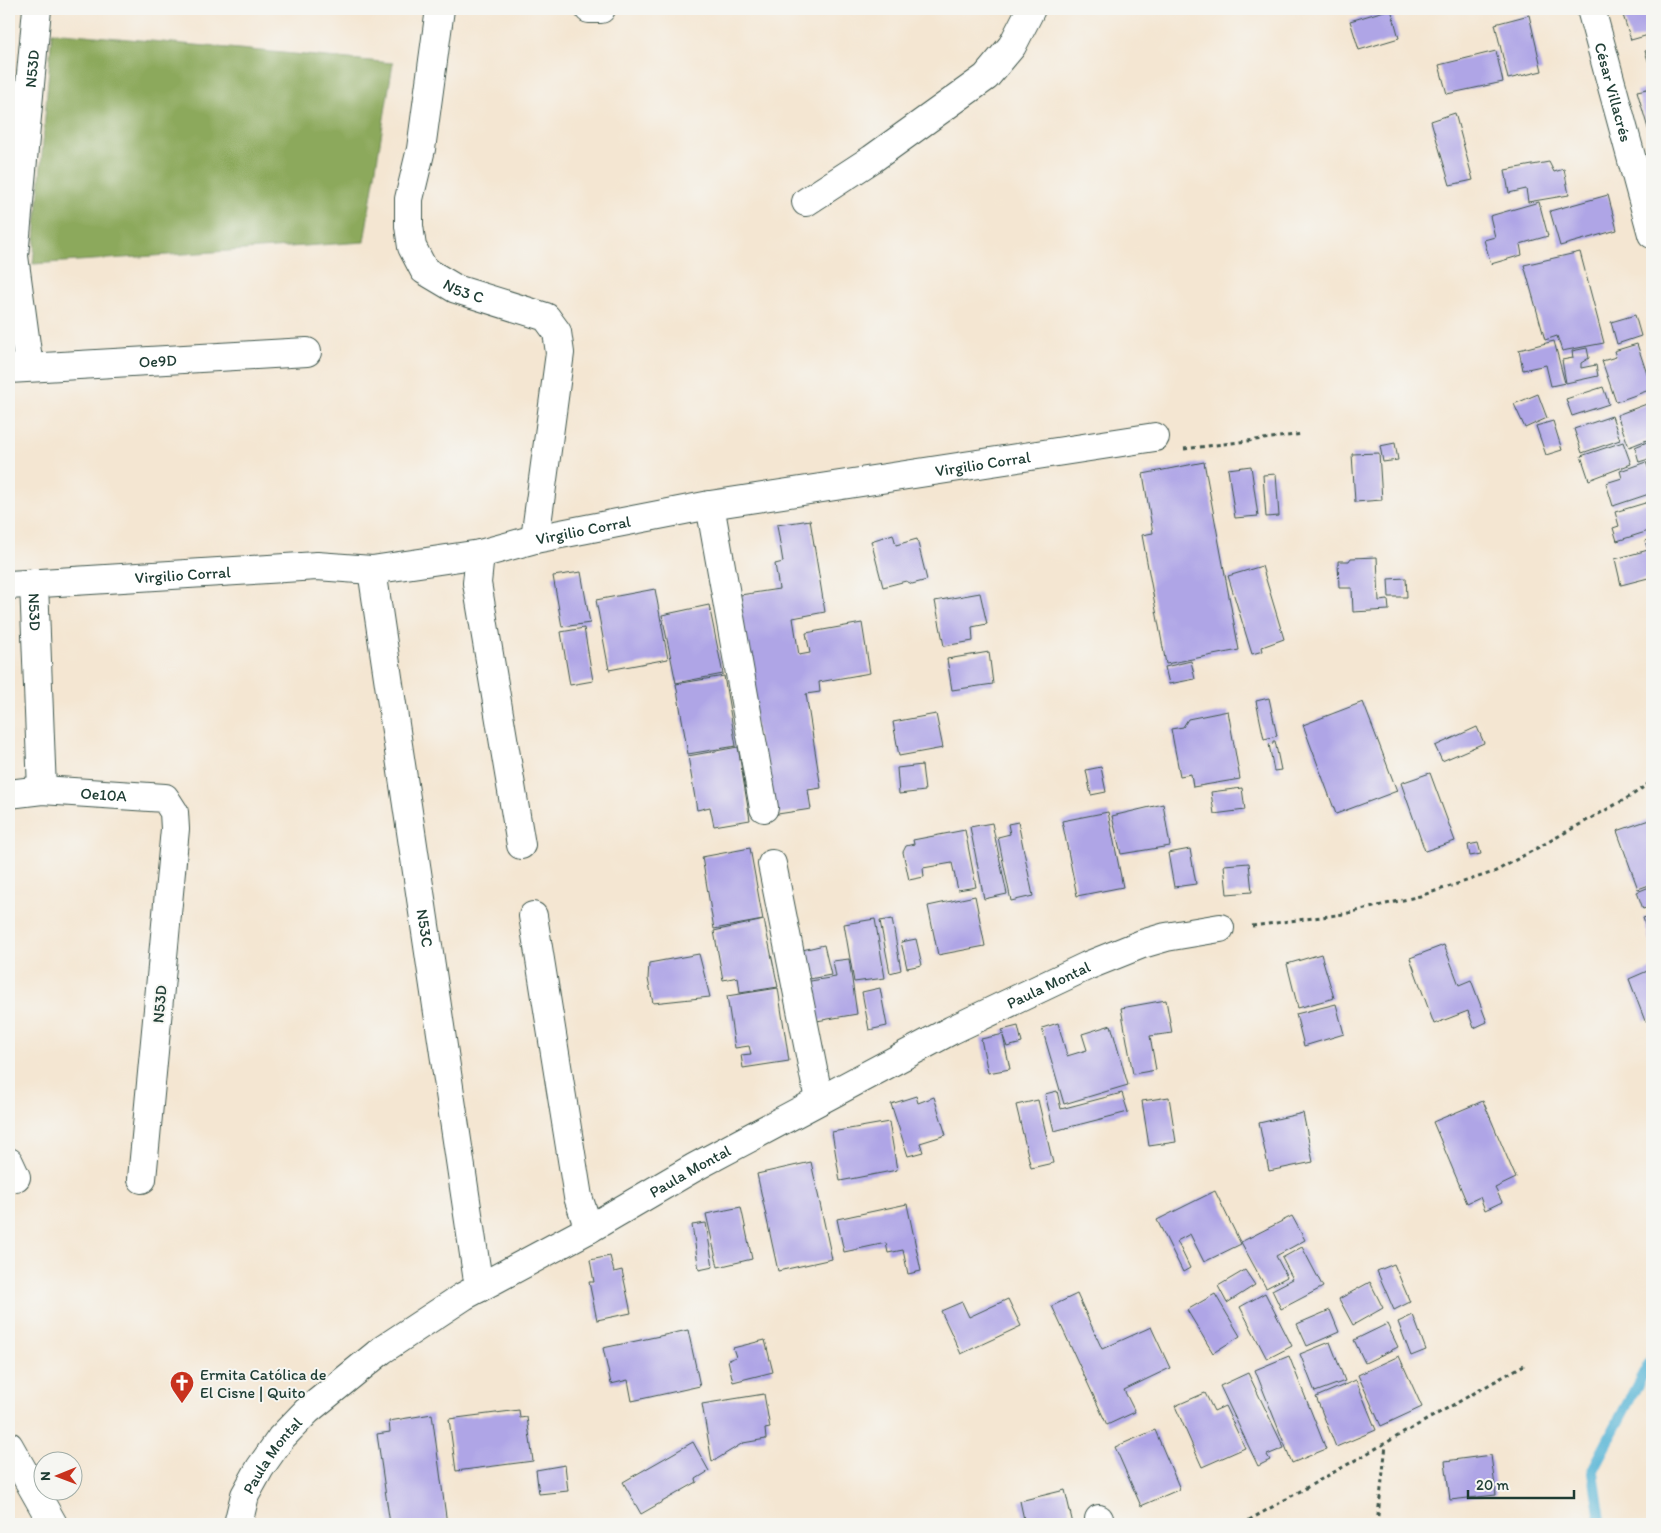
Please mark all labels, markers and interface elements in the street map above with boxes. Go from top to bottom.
street label: César Villacrés [1590,40,1636,144]
street label: N53D [21,49,43,89]
street label: N53 C [440,275,486,307]
street label: Oe9D [138,350,178,372]
street label: Virgilio Corral [934,447,1032,480]
street label: Virgilio Corral [534,512,633,549]
street label: Virgilio Corral [134,562,232,587]
street label: N53D [24,593,45,631]
street label: Oe10A [80,784,127,806]
street label: N53C [413,908,437,948]
street label: Paula Montal [1004,957,1094,1013]
street label: N53D [148,984,171,1024]
street label: Paula Montal [646,1141,734,1202]
place label: Ermita Católica de El Cisne | Quito [200,1365,327,1402]
church icon: Ermita Católica de El Cisne | Quito [169,1370,195,1404]
street label: Paula Montal [239,1413,306,1497]
north arrow [32,1450,82,1500]
scale bar [1468,1468,1575,1500]
text: N [37,1471,54,1481]
text: 20 m [1476,1476,1510,1494]

